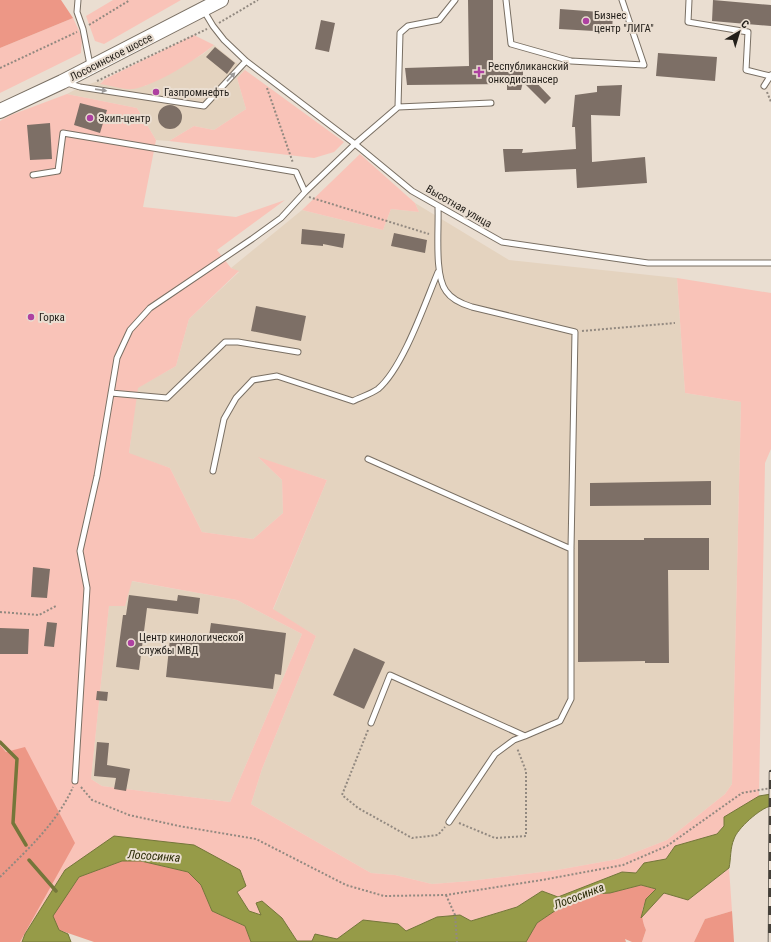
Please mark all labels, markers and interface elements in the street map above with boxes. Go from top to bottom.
place label: Бизнес центр "ЛИГА" [594,9,654,35]
north arrow [719,12,759,52]
marker: Бизнес центр "ЛИГА" [581,16,591,26]
text: С [738,17,751,32]
street label: Лососинское шоссе [68,31,155,84]
place label: Республиканский онкодиспансер [488,60,569,86]
marker: Республиканский онкодиспансер [473,66,485,78]
one-way arrow [226,72,236,82]
place label: Газпромнефть [164,86,229,99]
one-way arrow [95,87,107,93]
marker: Газпромнефть [151,87,161,97]
place label: Экип-центр [98,112,150,125]
marker: Экип-центр [85,113,95,123]
street label: Высотная улица [423,182,494,231]
place label: Горка [39,311,65,324]
marker: Горка [26,312,36,322]
place label: Центр кинологической службы МВД [139,631,244,657]
marker: Центр кинологической службы МВД [126,638,136,648]
water label: Лососинка [126,847,181,865]
water label: Лососинка [551,880,606,912]

